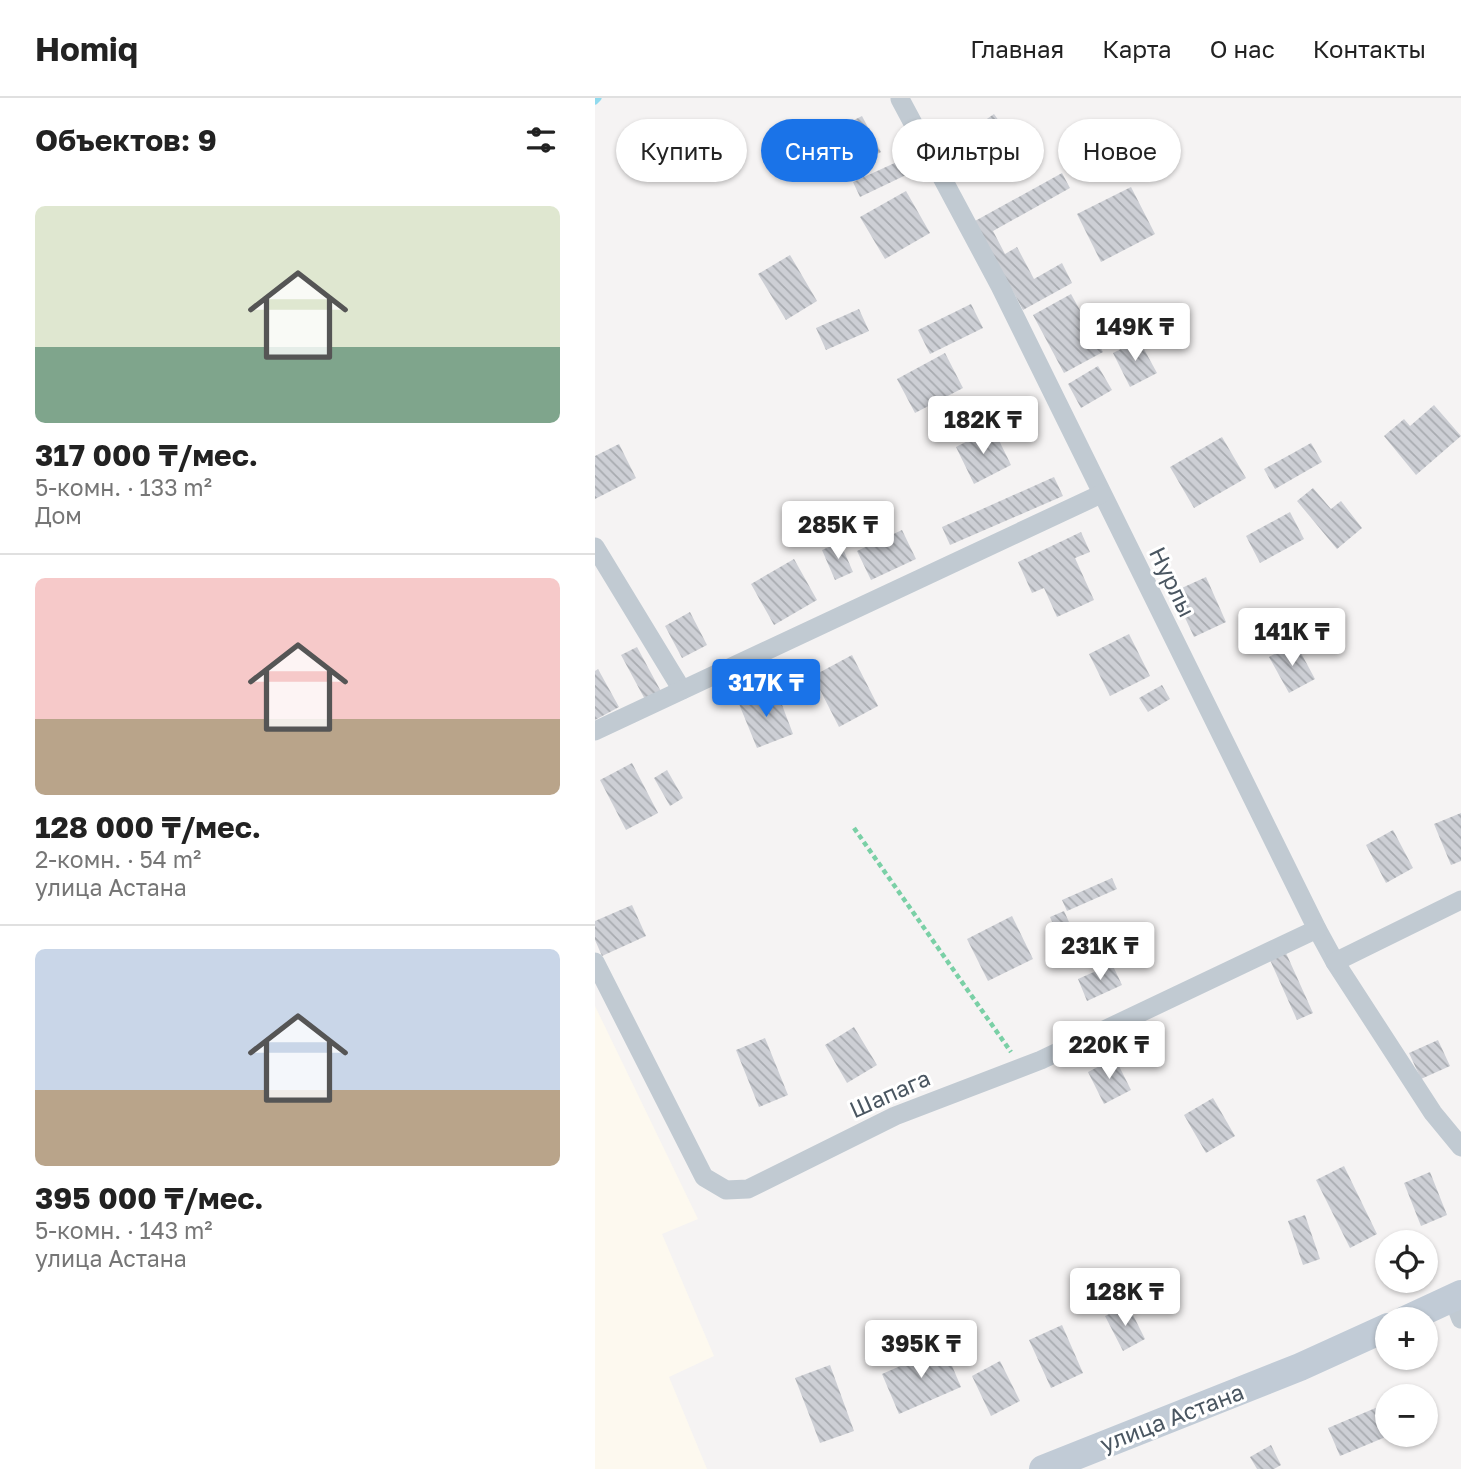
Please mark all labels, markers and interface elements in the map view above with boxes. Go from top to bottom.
text: Homiq [35,29,138,68]
text: Главная [970,34,1064,63]
text: Карта [1102,34,1172,63]
text: О нас [1210,34,1275,63]
text: Контакты [1313,34,1426,63]
chip: Купить [616,119,747,182]
chip: Снять [761,119,878,182]
chip: Фильтры [892,119,1044,182]
chip: Новое [1058,119,1181,182]
icon: filters [522,121,560,159]
text: Объектов: 9 [35,122,217,158]
icon: home [235,252,361,378]
pin: 149K ₸ [1078,303,1192,363]
text: 149K ₸ [1096,312,1174,340]
pin: 182K ₸ [926,396,1040,456]
text: 182K ₸ [944,405,1022,433]
text: 317 000 ₸/мес. [35,437,258,473]
text: 5-комн. · 133 m² [35,473,212,501]
text: Дом [35,501,82,529]
pin: 285K ₸ [781,502,895,561]
text: 285K ₸ [798,510,878,538]
street label: Нурлы [1144,542,1202,621]
pin: 141K ₸ [1235,608,1349,668]
text: 141K ₸ [1254,617,1330,645]
icon: home [235,624,361,750]
pin: 317K ₸ [709,660,823,719]
text: 317K ₸ [728,668,804,696]
text: 128 000 ₸/мес. [35,809,261,845]
text: 2-комн. · 54 m² [35,845,201,873]
text: улица Астана [35,873,187,901]
pin: 231K ₸ [1043,922,1157,982]
text: 231K ₸ [1061,931,1139,959]
icon: home [235,995,361,1121]
pin: 220K ₸ [1052,1021,1166,1081]
text: 220K ₸ [1069,1030,1149,1058]
street label: Шапага [845,1063,934,1123]
text: 395 000 ₸/мес. [35,1180,264,1216]
text: 5-комн. · 143 m² [35,1216,213,1244]
map controls [1375,1230,1438,1447]
button: locate [1375,1230,1438,1293]
text: улица Астана [35,1244,187,1272]
pin: 128K ₸ [1068,1268,1182,1328]
text: 128K ₸ [1086,1277,1164,1305]
button: + [1375,1307,1438,1370]
pin: 395K ₸ [864,1320,978,1380]
text: 395K ₸ [881,1329,961,1357]
street label: улица Астана [1096,1377,1247,1457]
button: − [1375,1384,1438,1447]

